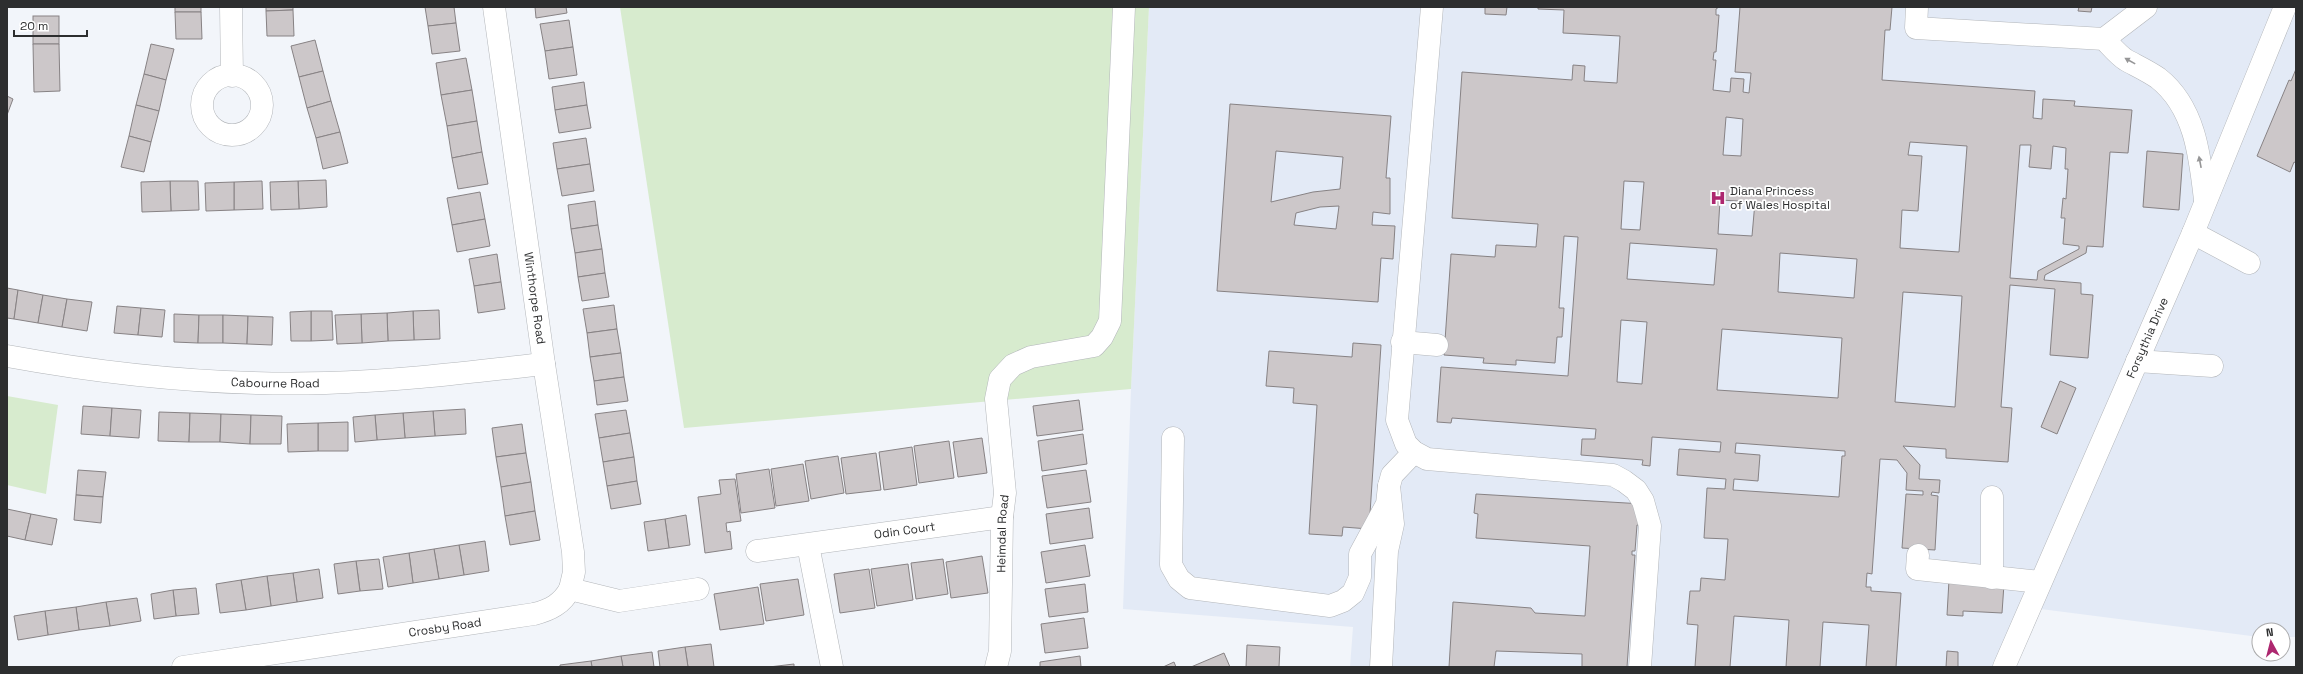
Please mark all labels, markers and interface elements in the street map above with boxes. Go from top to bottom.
scale bar [14,12,87,38]
text: 20 m [20,18,48,34]
one-way arrow [2124,58,2136,64]
one-way arrow [2197,156,2203,169]
place label: Diana Princess of Wales Hospital [1730,183,1830,213]
hospital icon: Diana Princess of Wales Hospital [1709,189,1727,207]
street label: Winthorpe Road [520,251,549,345]
street label: Forsythia Drive [2123,295,2172,381]
street label: Cabourne Road [231,374,320,391]
street label: Heimdal Road [993,493,1013,573]
street label: Odin Court [873,518,936,543]
street label: Crosby Road [408,614,483,641]
north arrow [2251,622,2291,662]
text: N [2265,625,2274,639]

